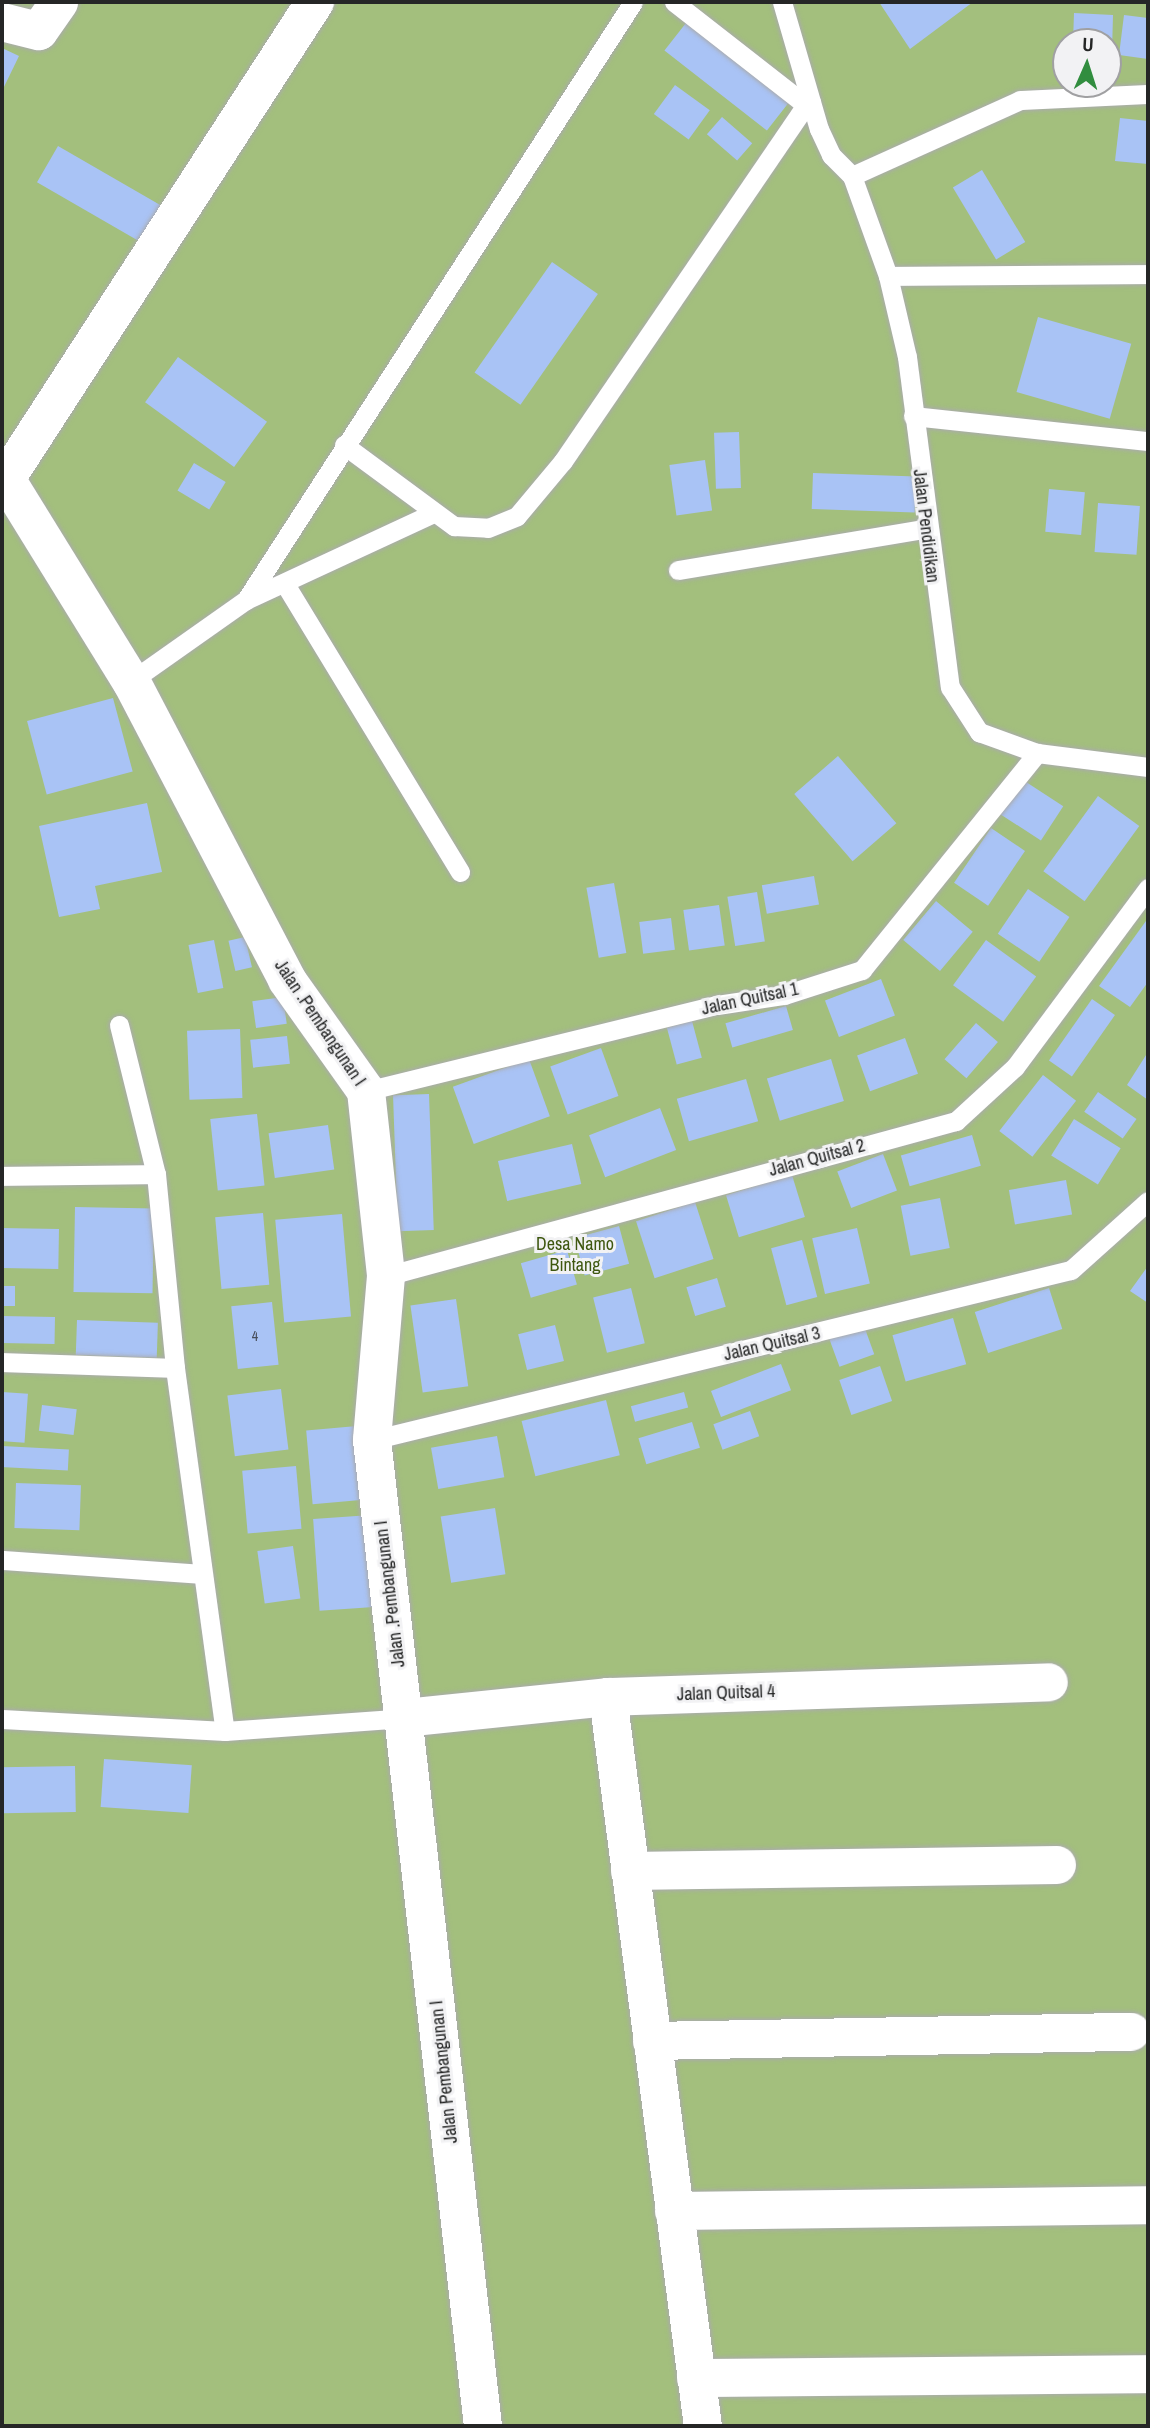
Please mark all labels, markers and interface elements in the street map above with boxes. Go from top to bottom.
north arrow [1052,28,1122,98]
text: U [1082,31,1094,57]
street label: Jalan Pendidikan [908,468,944,584]
street label: Jalan .Pembangunan I [270,956,370,1090]
street label: Jalan Quitsal 1 [700,978,800,1020]
street label: Jalan Quitsal 2 [767,1135,867,1181]
park label: Desa Namo Bintang [536,1234,614,1276]
street label: Jalan Quitsal 3 [722,1322,822,1366]
house number: 4 [252,1328,258,1344]
street label: Jalan .Pembangunan I [370,1519,410,1669]
street label: Jalan Quitsal 4 [676,1680,776,1706]
street label: Jalan Pembangunan I [426,1999,462,2145]

